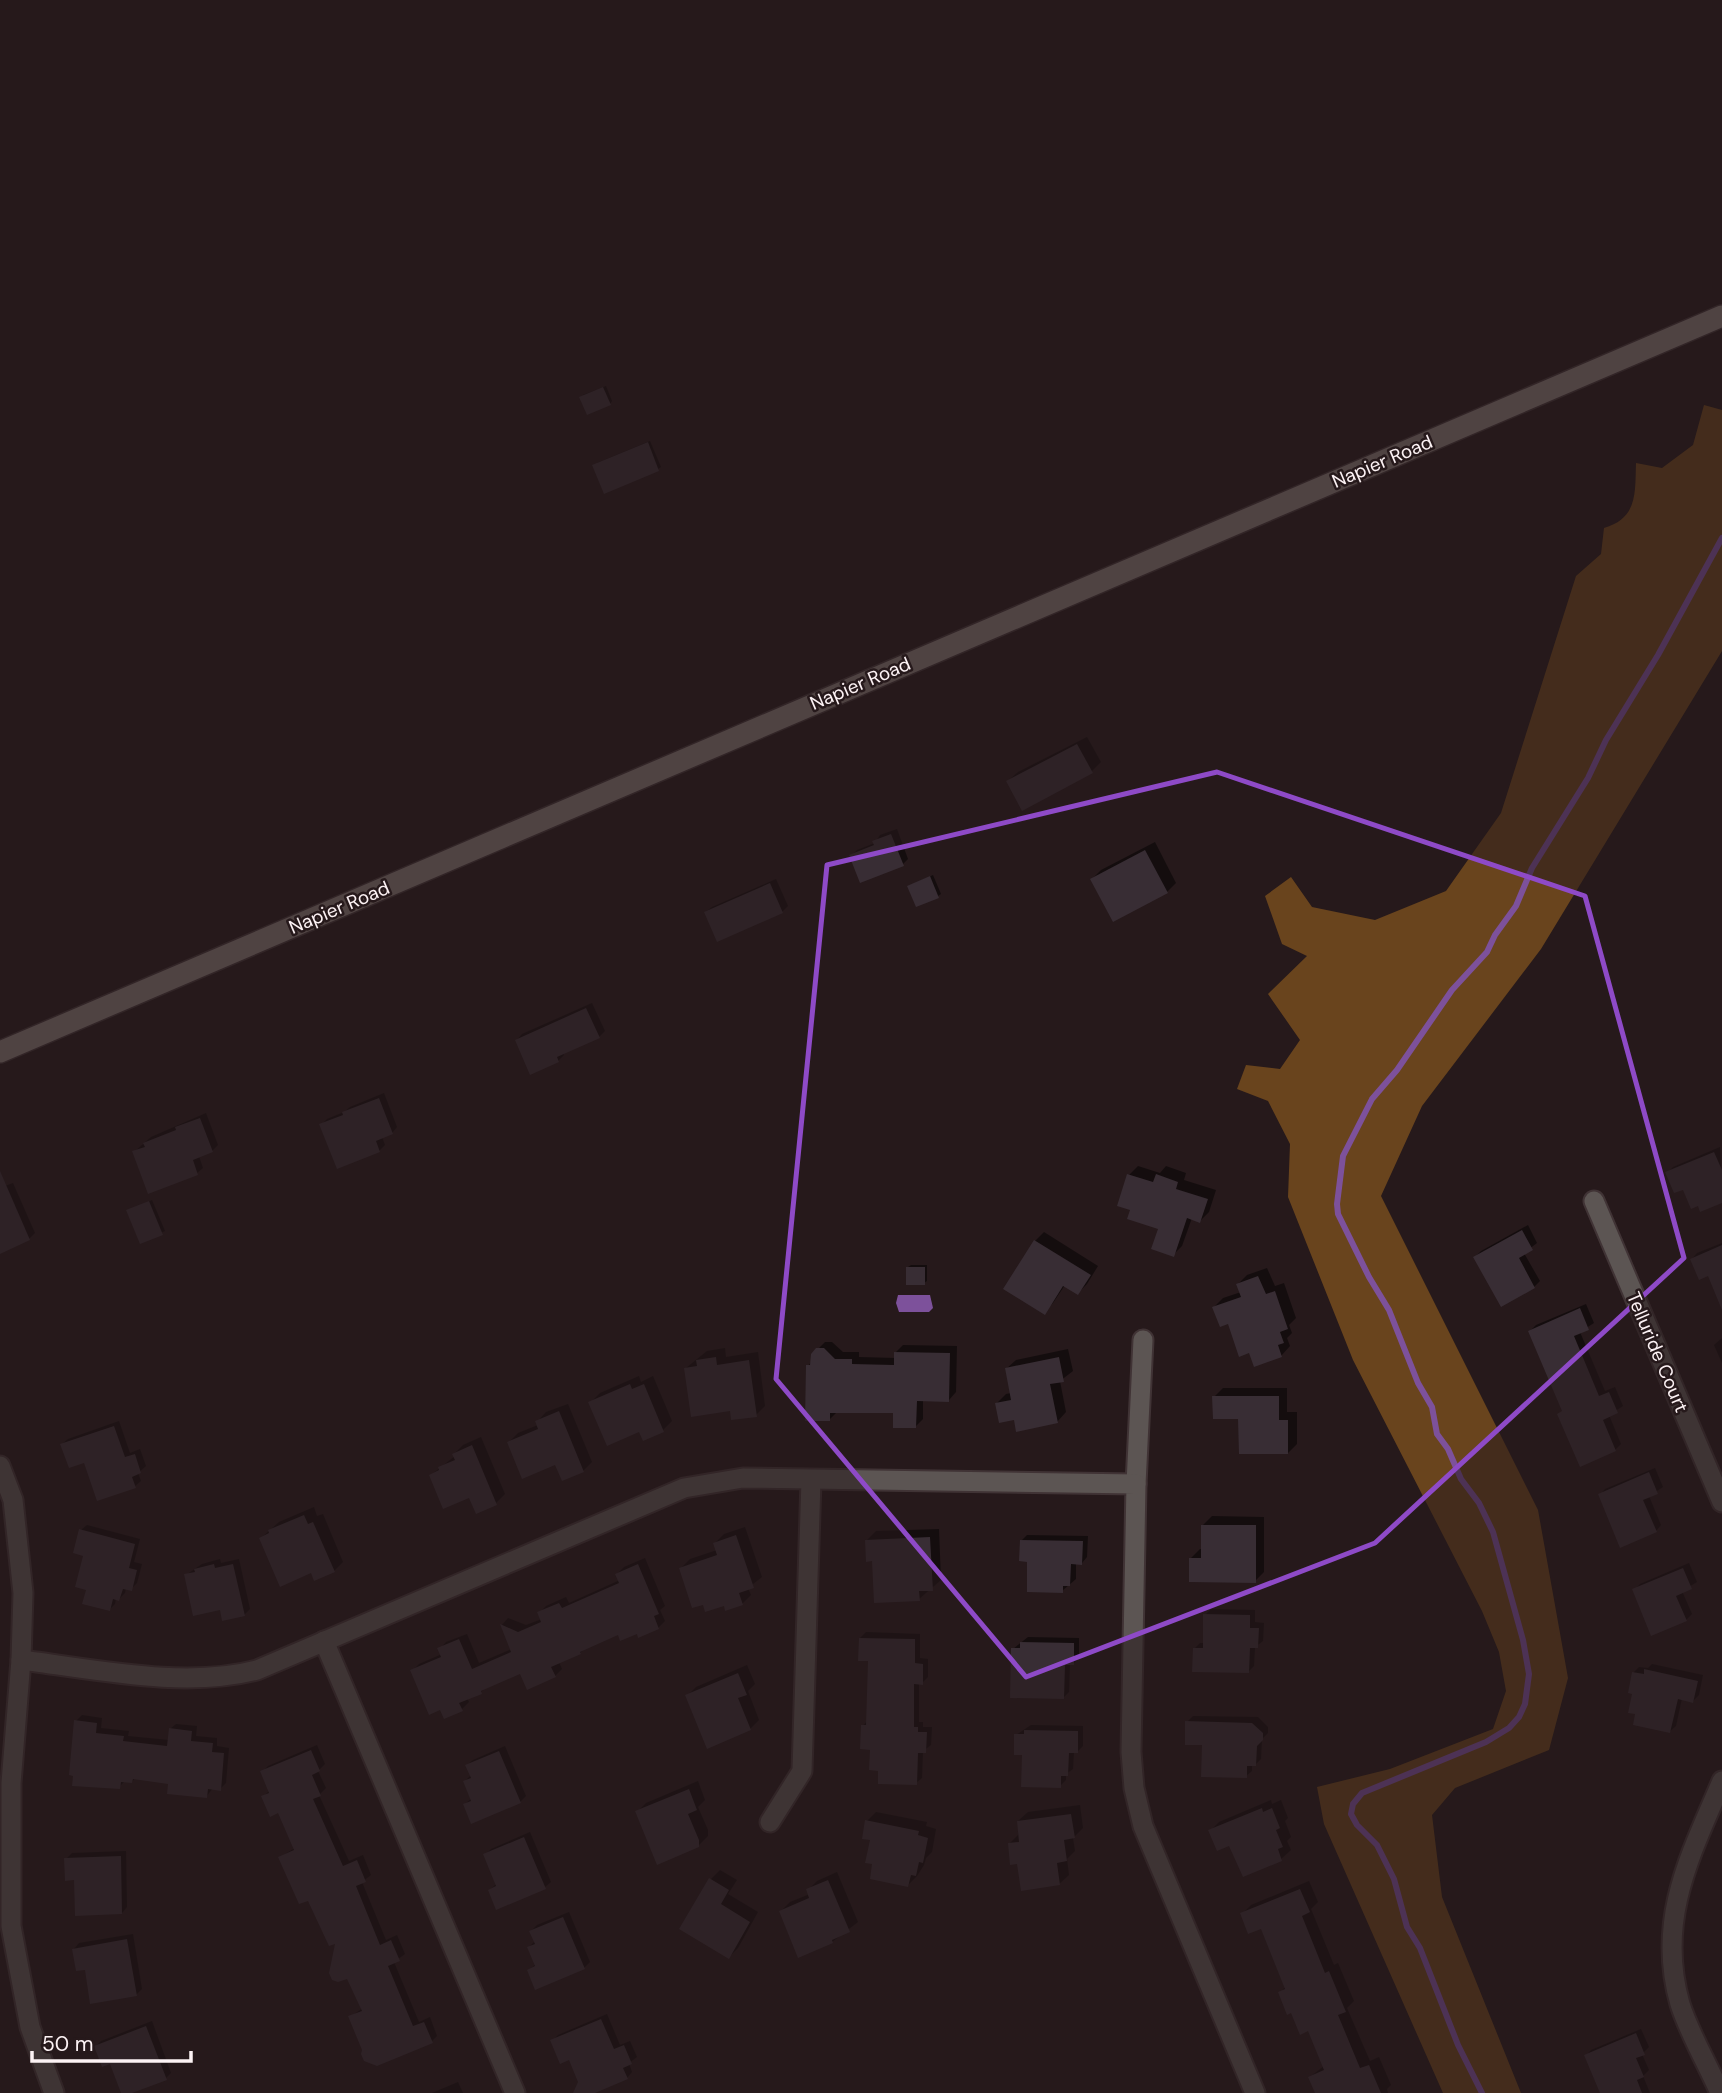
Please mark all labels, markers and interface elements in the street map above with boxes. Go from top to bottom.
street label: Napier Road [1328,429,1436,494]
street label: Napier Road [806,651,914,716]
street label: Napier Road [285,875,393,940]
street label: Telluride Court [1621,1288,1694,1416]
scale bar [32,2020,191,2064]
text: 50 m [42,2030,93,2058]

